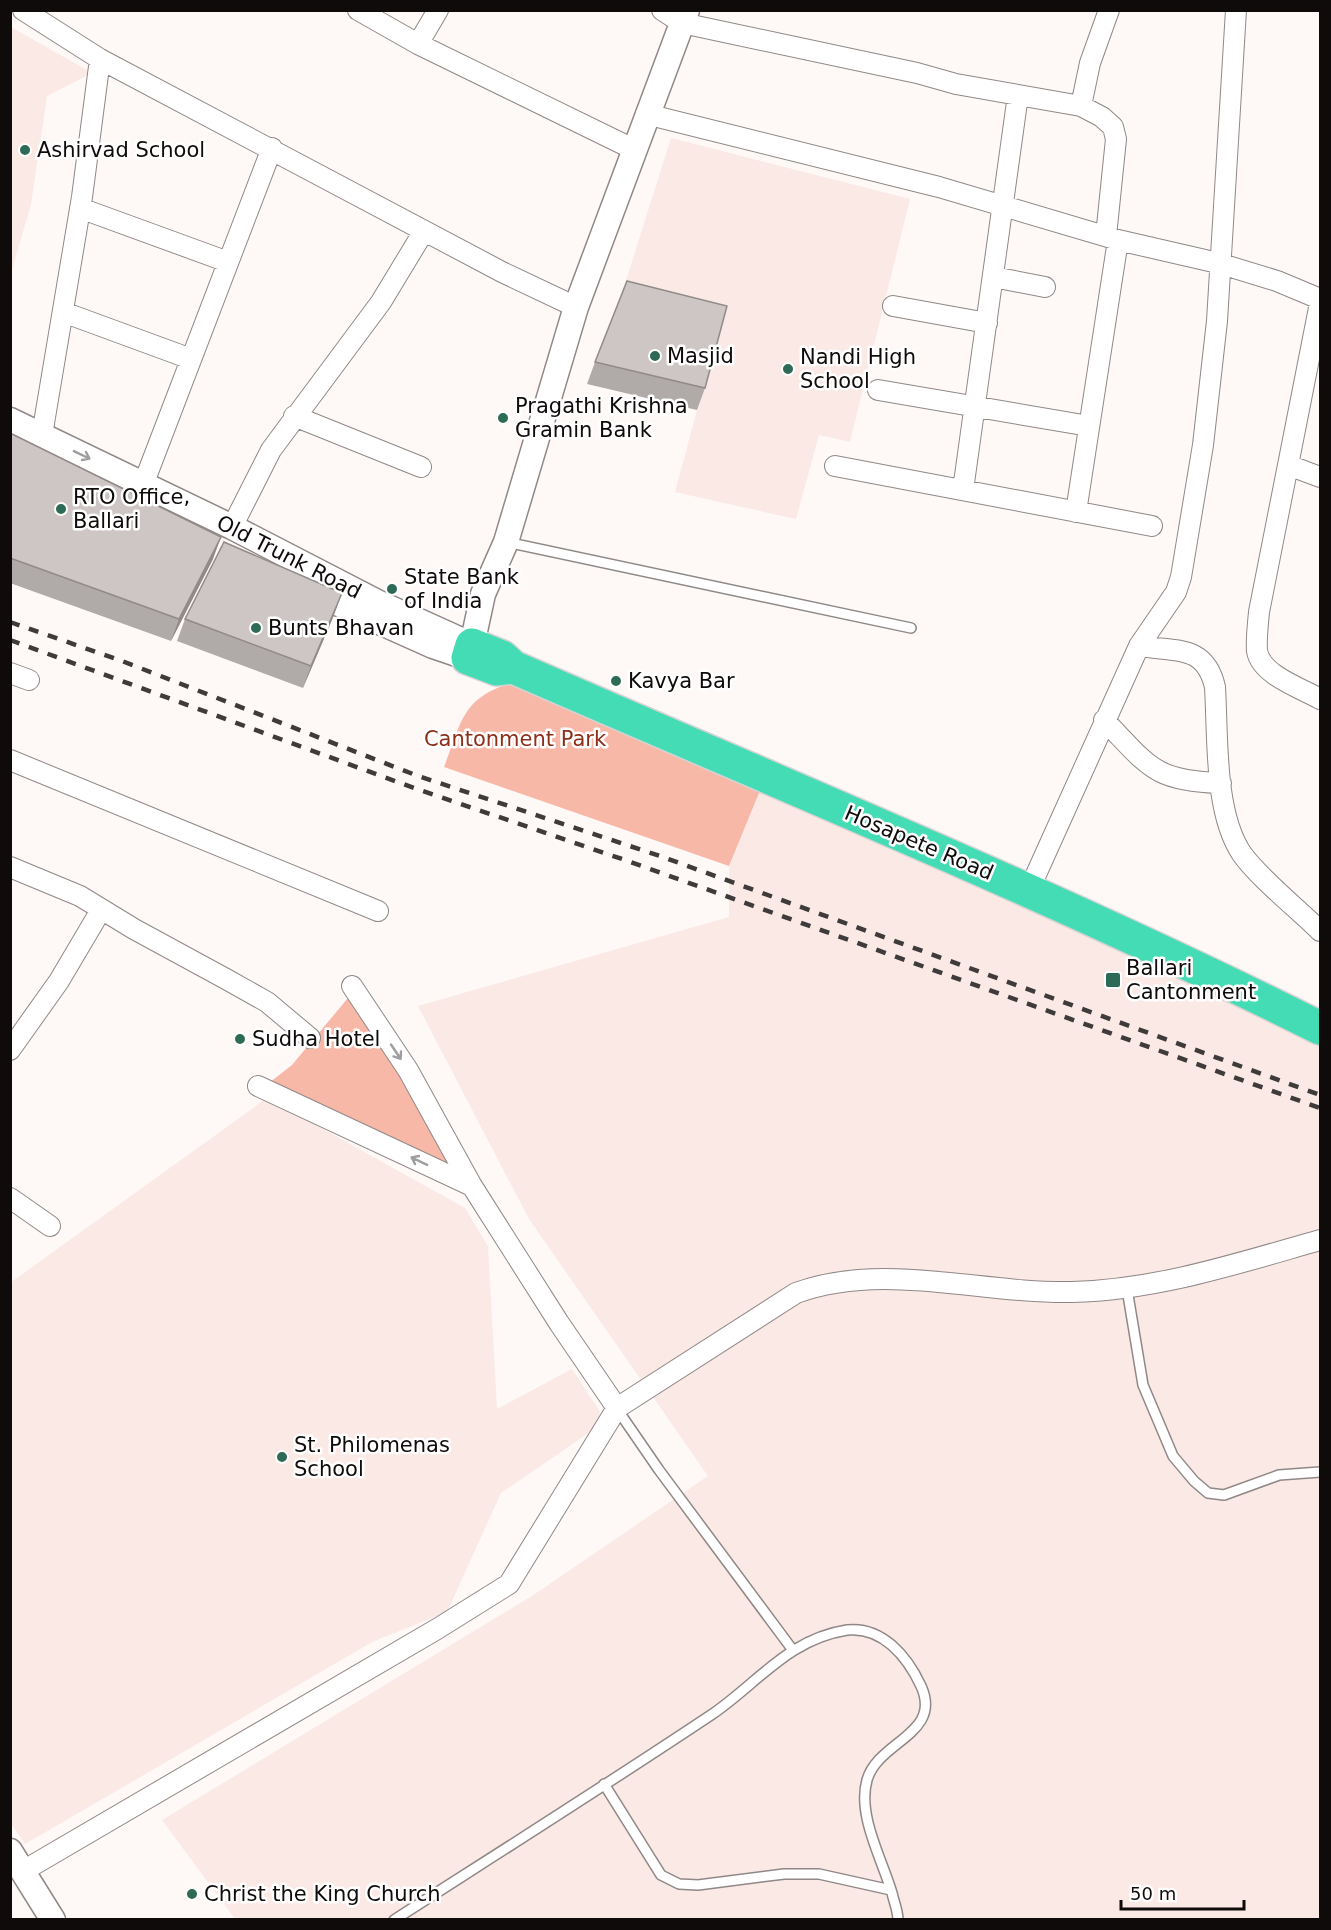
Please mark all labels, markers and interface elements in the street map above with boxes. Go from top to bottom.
place label: Ashirvad School [37,138,205,162]
marker: Ashirvad School [18,143,32,157]
place label: Masjid [667,344,734,368]
place label: Nandi High School [800,345,916,393]
marker: Masjid [648,349,662,363]
marker: Nandi High School [781,362,795,376]
place label: Pragathi Krishna Gramin Bank [515,394,688,442]
marker: Pragathi Krishna Gramin Bank [496,411,510,425]
one-way arrow [72,450,90,461]
place label: RTO Office, Ballari [73,485,190,533]
marker: RTO Office, Ballari [54,502,68,516]
street label: Old Trunk Road [213,510,365,604]
place label: State Bank of India [404,565,520,613]
marker: State Bank of India [385,582,399,596]
place label: Bunts Bhavan [268,616,414,640]
marker: Bunts Bhavan [249,621,263,635]
place label: Kavya Bar [628,669,735,693]
marker: Kavya Bar [609,674,623,688]
park label: Cantonment Park [424,727,607,751]
street label: Hosapete Road [841,801,997,885]
place label: Ballari Cantonment [1126,956,1256,1004]
marker: Ballari Cantonment [1104,971,1122,989]
place label: Sudha Hotel [252,1027,380,1051]
marker: Sudha Hotel [233,1032,247,1046]
one-way arrow [390,1043,402,1060]
one-way arrow [411,1154,429,1166]
place label: St. Philomenas School [294,1433,450,1481]
marker: St. Philomenas School [275,1450,289,1464]
scale bar [1121,1873,1244,1911]
place label: Christ the King Church [204,1882,441,1906]
text: 50 m [1130,1883,1176,1904]
marker: Christ the King Church [185,1887,199,1901]

